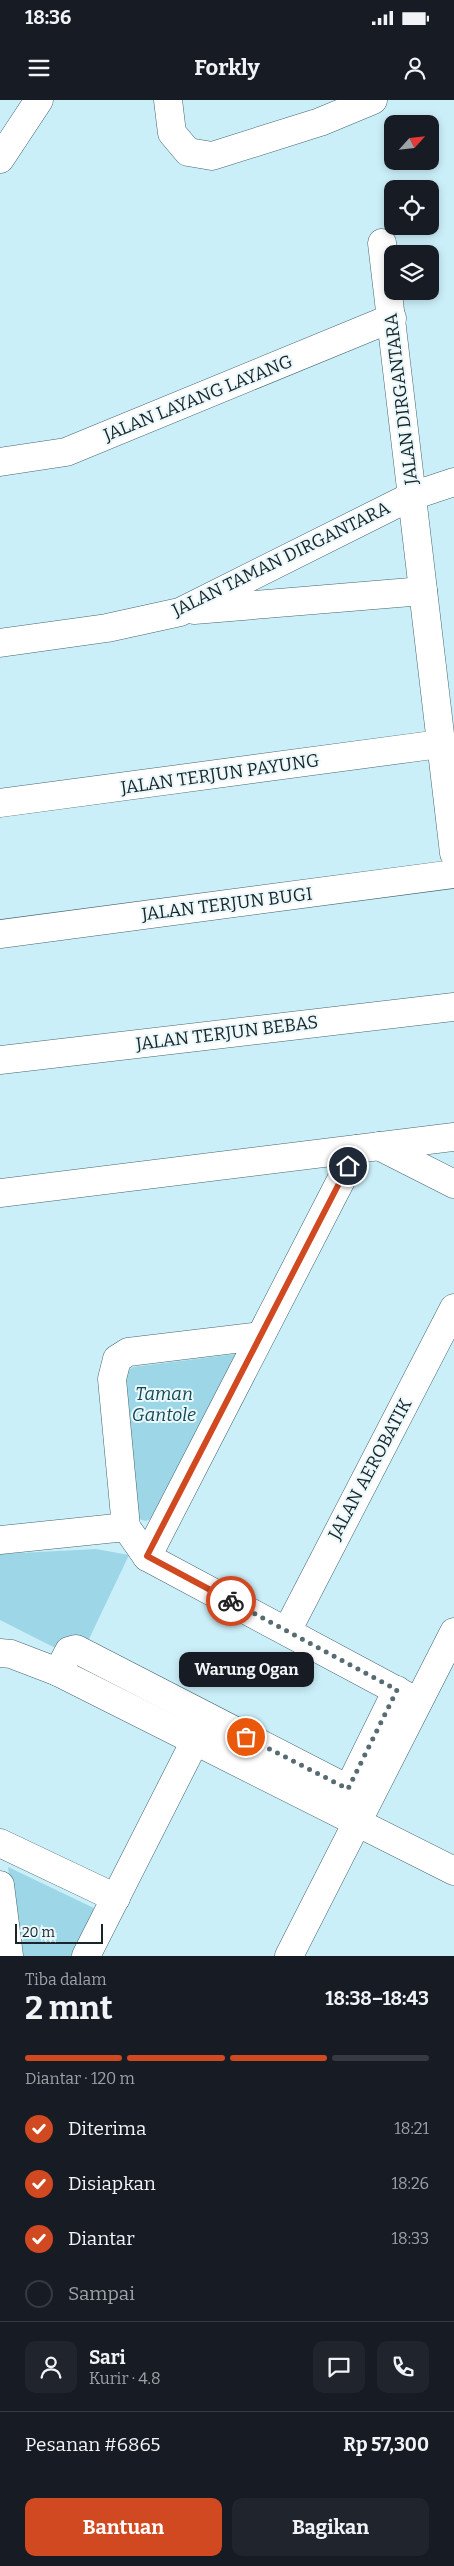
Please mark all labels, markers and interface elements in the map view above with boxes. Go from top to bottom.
text: 18:36 [25,6,71,29]
icon: menu [25,54,53,82]
text: Forkly [194,54,260,81]
icon: person [401,54,429,82]
north arrow [384,115,439,170]
map controls [384,115,439,300]
button: locate [384,180,439,235]
button: layers [384,245,439,300]
street label: JALAN DIRGANTARA [380,312,423,487]
street label: JALAN LAYANG LAYANG [99,350,296,446]
street label: JALAN TAMAN DIRGANTARA [168,497,394,622]
street label: JALAN TERJUN PAYUNG [118,749,321,799]
street label: JALAN TERJUN BUGI [139,883,314,926]
street label: JALAN TERJUN BEBAS [134,1011,319,1055]
pin [327,1145,369,1187]
icon: home [334,1152,362,1180]
park label: Taman Gantole [132,1383,196,1426]
street label: JALAN AEROBATIK [323,1394,417,1544]
courier [206,1576,256,1626]
icon: bike [217,1587,245,1615]
callout: Warung Ogan [178,1652,314,1687]
text: Warung Ogan [194,1660,299,1679]
pin [225,1716,267,1758]
icon: bag [232,1723,260,1751]
scale bar [15,1921,102,1944]
text: 20 m [22,1924,55,1941]
text: Tiba dalam [25,1970,106,1989]
text: 18:38–18:43 [325,1987,429,2010]
text: 2 mnt [25,1989,113,2027]
text: Diantar · 120 m [25,2069,135,2088]
icon: check [25,2115,53,2143]
text: Diterima [68,2117,146,2140]
text: 18:21 [394,2119,429,2138]
icon: check [25,2170,53,2198]
text: Disiapkan [68,2172,156,2195]
text: 18:26 [391,2174,429,2193]
icon: check [25,2225,53,2253]
text: Diantar [68,2227,135,2250]
text: 18:33 [392,2229,429,2248]
text: Sampai [68,2282,135,2305]
button: person [25,2341,77,2393]
button: chat [313,2341,365,2393]
button: phone [377,2341,429,2393]
text: Sari [89,2346,126,2369]
text: Kurir · 4.8 [89,2369,161,2388]
text: Pesanan #6865 [25,2433,160,2456]
text: Rp 57,300 [343,2433,429,2456]
button: Bantuan [25,2498,222,2556]
button: Bagikan [232,2498,429,2556]

